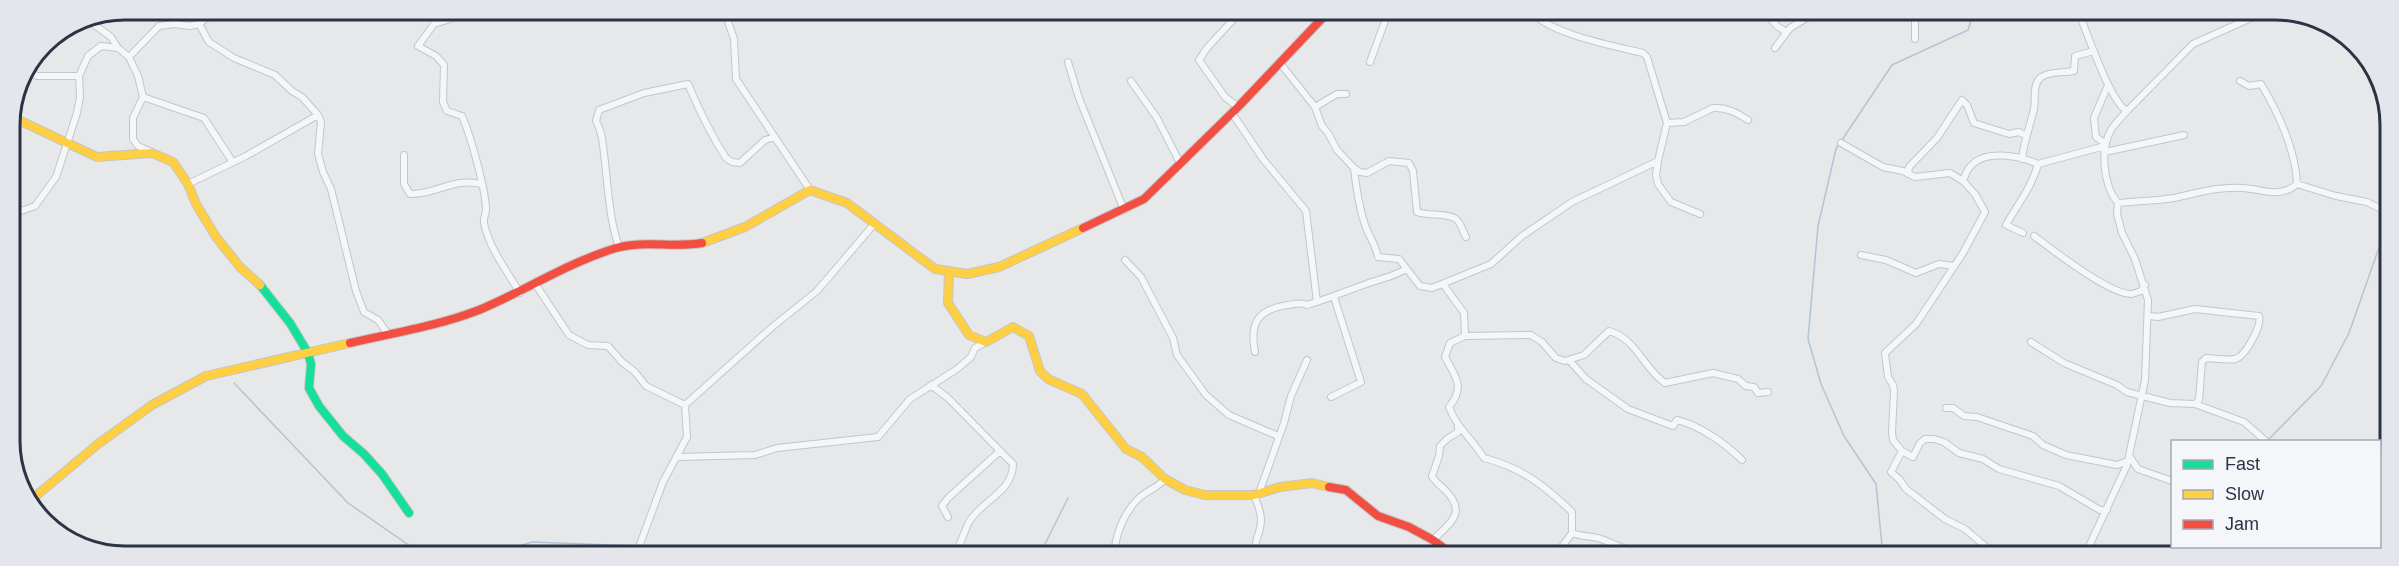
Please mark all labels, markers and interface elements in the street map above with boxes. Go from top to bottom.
legend [2171,440,2381,548]
text: Fast [2225,454,2260,474]
text: Slow [2225,484,2265,504]
text: Jam [2225,514,2259,534]

